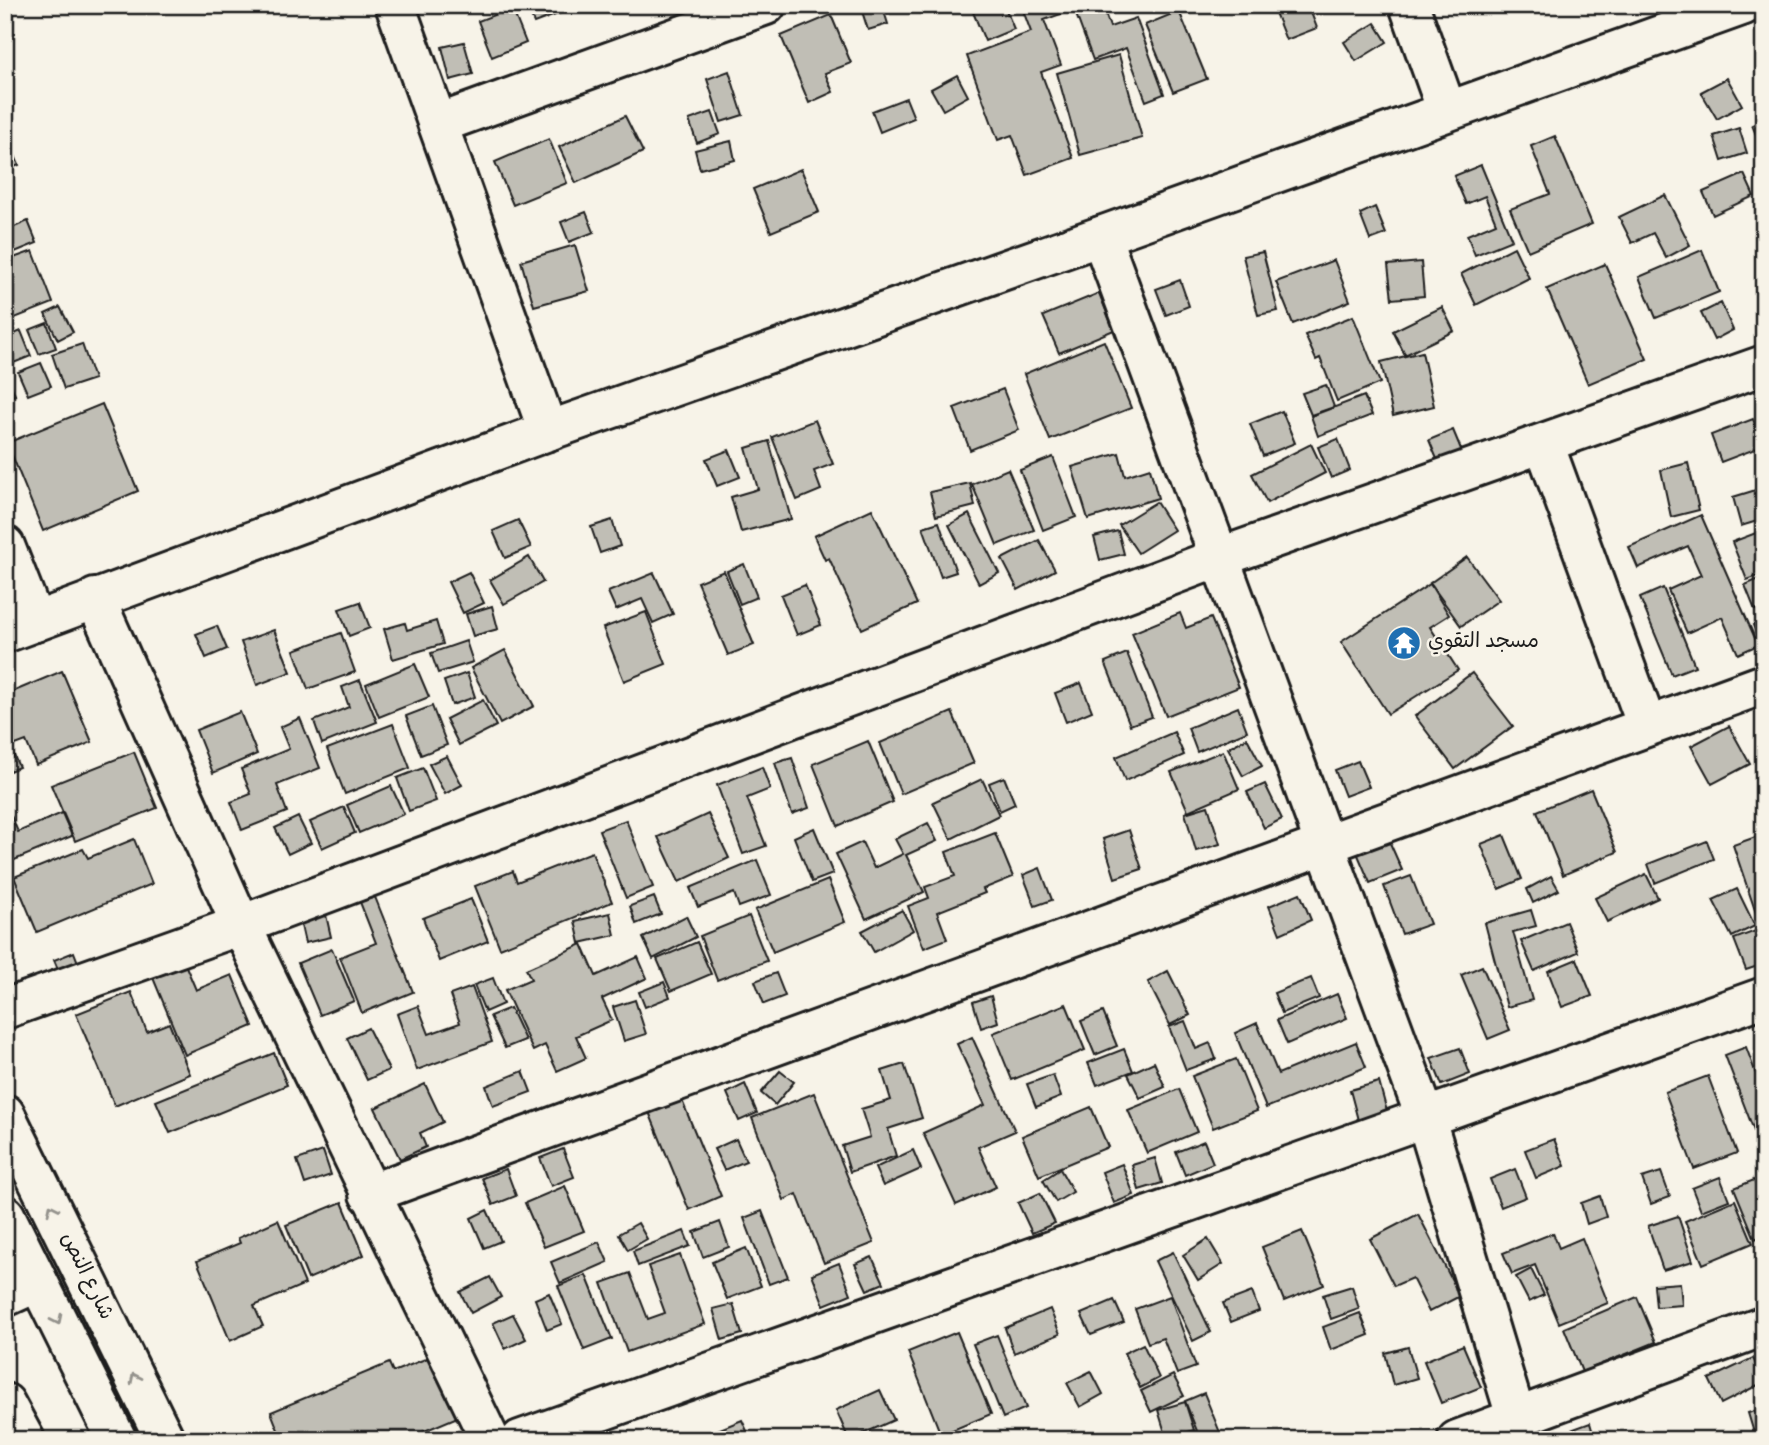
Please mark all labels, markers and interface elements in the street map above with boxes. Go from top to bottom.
temple icon: مسجد التقوي [1385,624,1423,662]
place label: مسجد التقوي [1428,631,1539,656]
one-way arrow [47,1204,61,1216]
street label: شارع النص [53,1229,117,1325]
one-way arrow [49,1313,63,1325]
one-way arrow [129,1373,143,1385]

